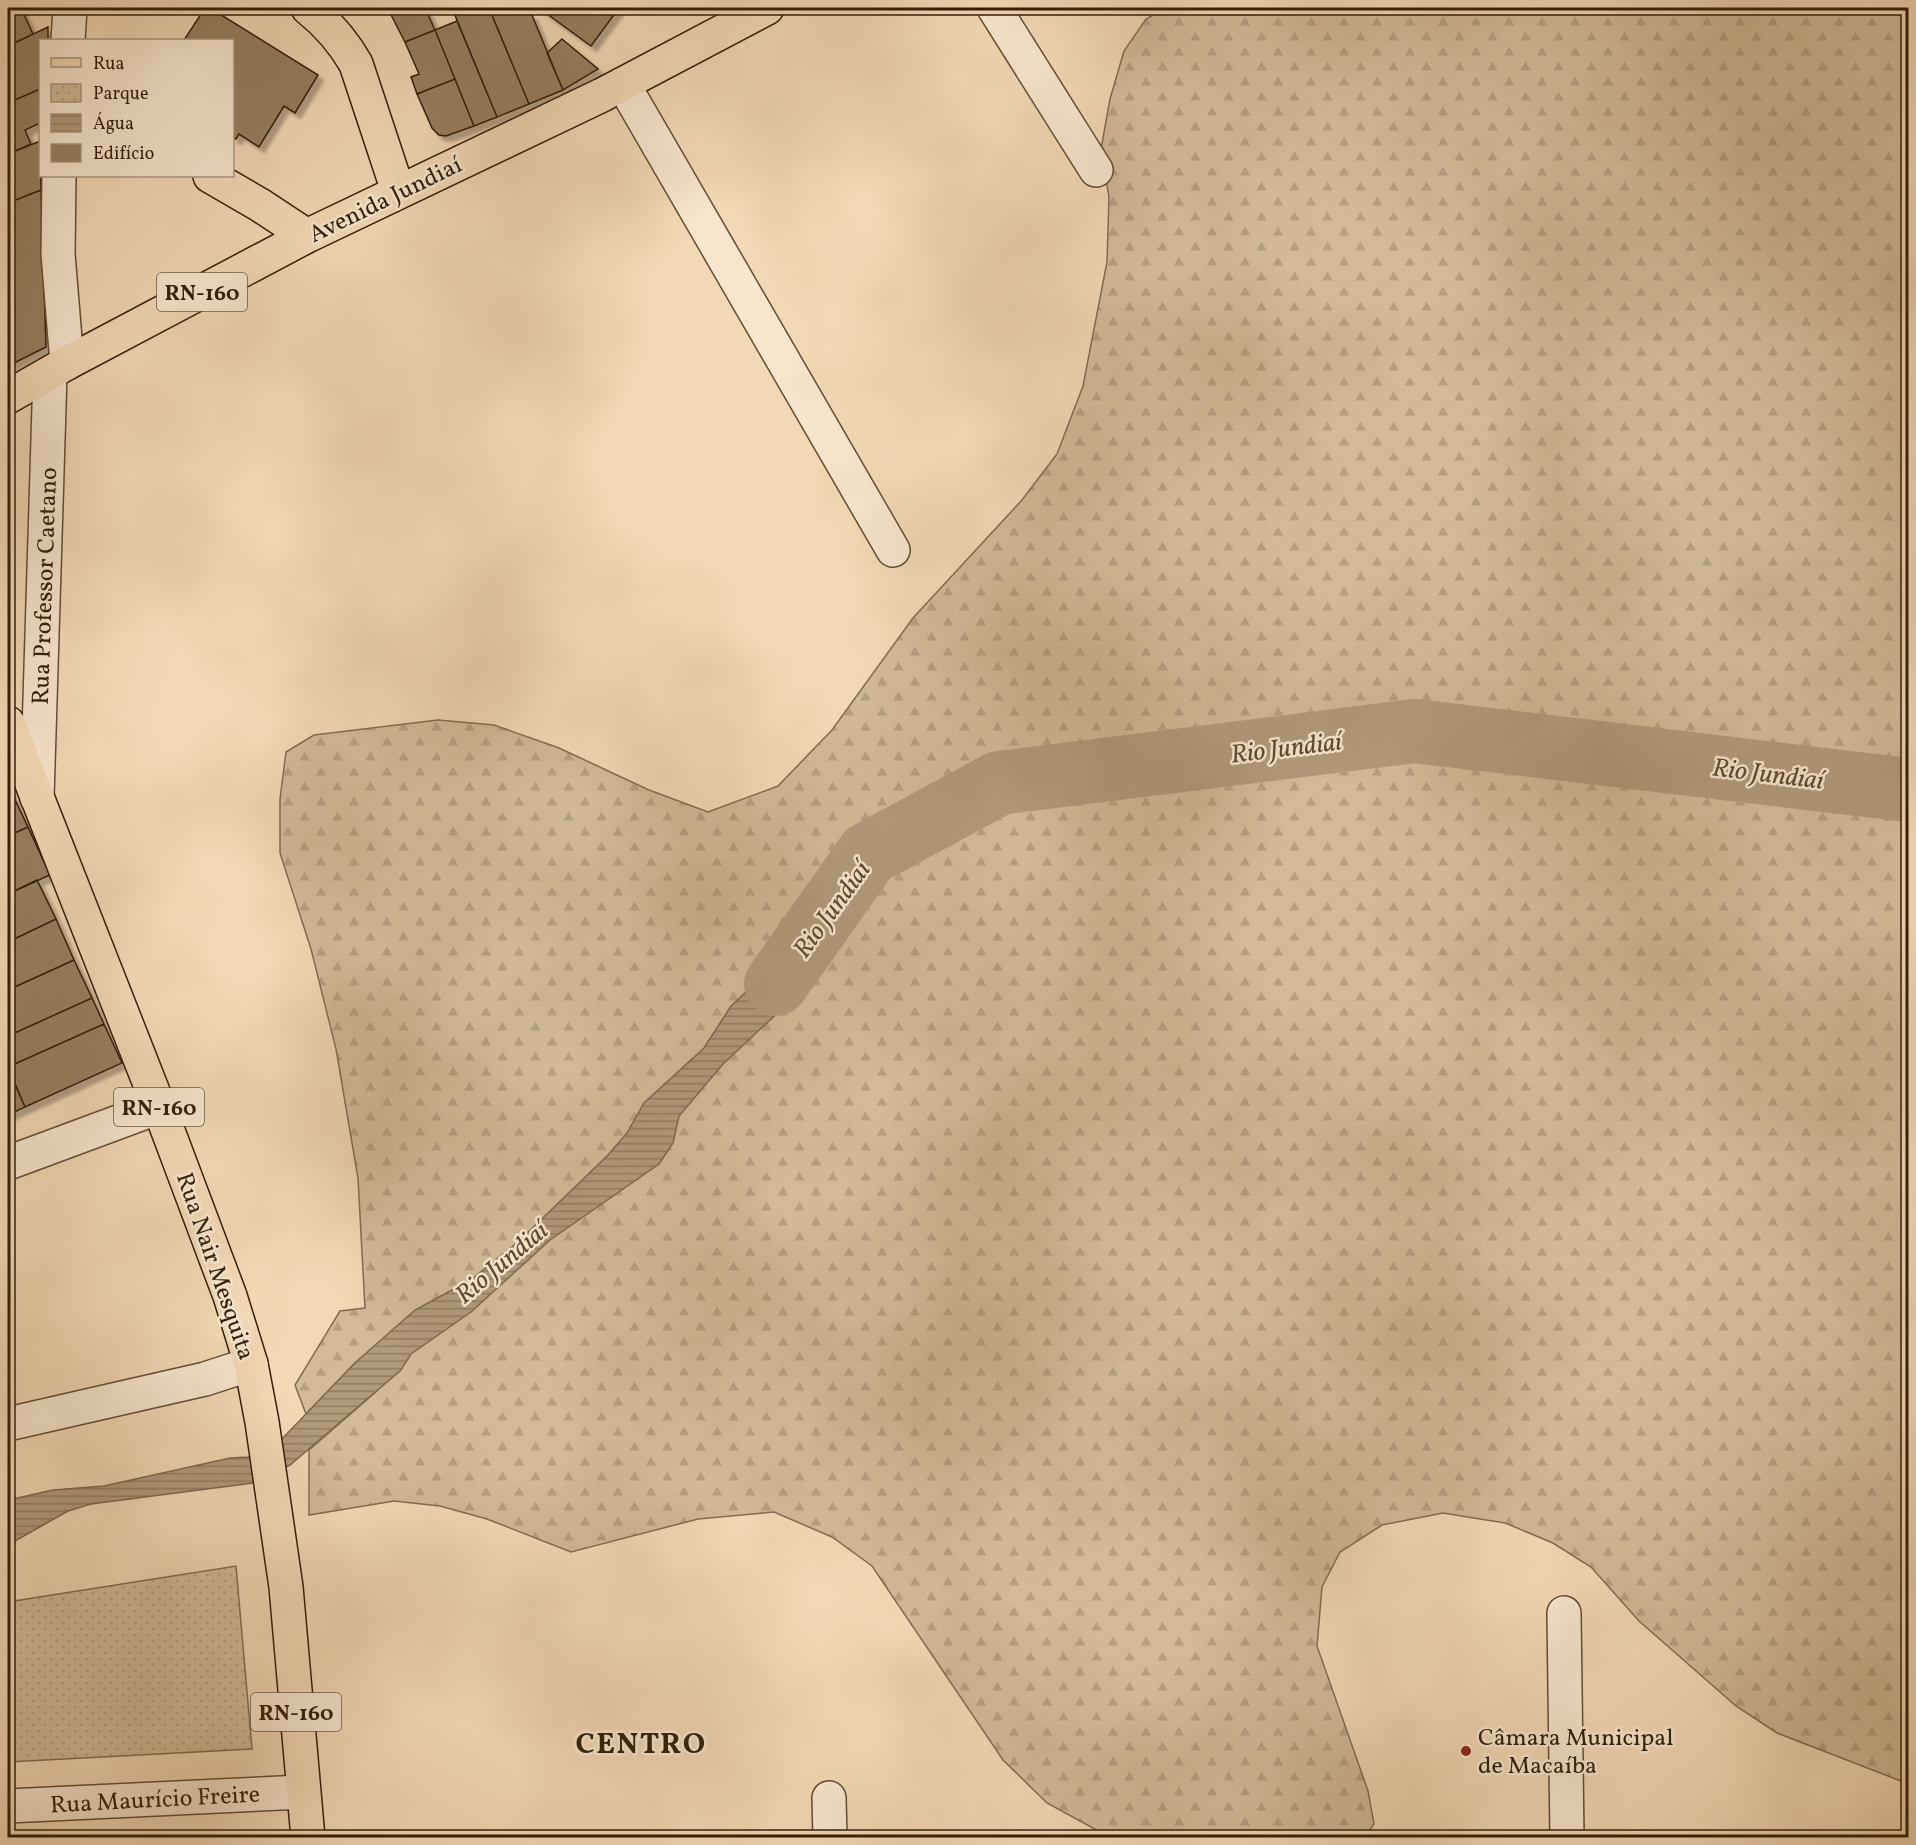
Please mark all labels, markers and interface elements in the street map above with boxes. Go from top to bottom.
legend [39,39,234,177]
text: Rua [93,52,124,77]
text: Parque [93,82,148,107]
text: Água [93,112,134,137]
text: Edifício [93,142,154,167]
street label: Avenida Jundiaí [303,149,468,253]
road number: RN-160 [157,273,247,311]
street label: Rua Professor Caetano [25,467,67,705]
water label: Rio Jundiaí [1229,724,1346,774]
water label: Rio Jundiaí [1710,750,1828,800]
water label: Rio Jundiaí [785,852,881,966]
road number: RN-160 [114,1088,204,1126]
street label: Rua Nair Mesquita [166,1168,262,1365]
water label: Rio Jundiaí [448,1212,559,1313]
road number: RN-160 [251,1693,341,1731]
place label: Câmara Municipal de Macaíba [1478,1722,1673,1784]
district label: CENTRO [575,1724,707,1766]
marker: Câmara Municipal de Macaíba [1459,1744,1473,1758]
street label: Rua Maurício Freire [49,1779,261,1823]

